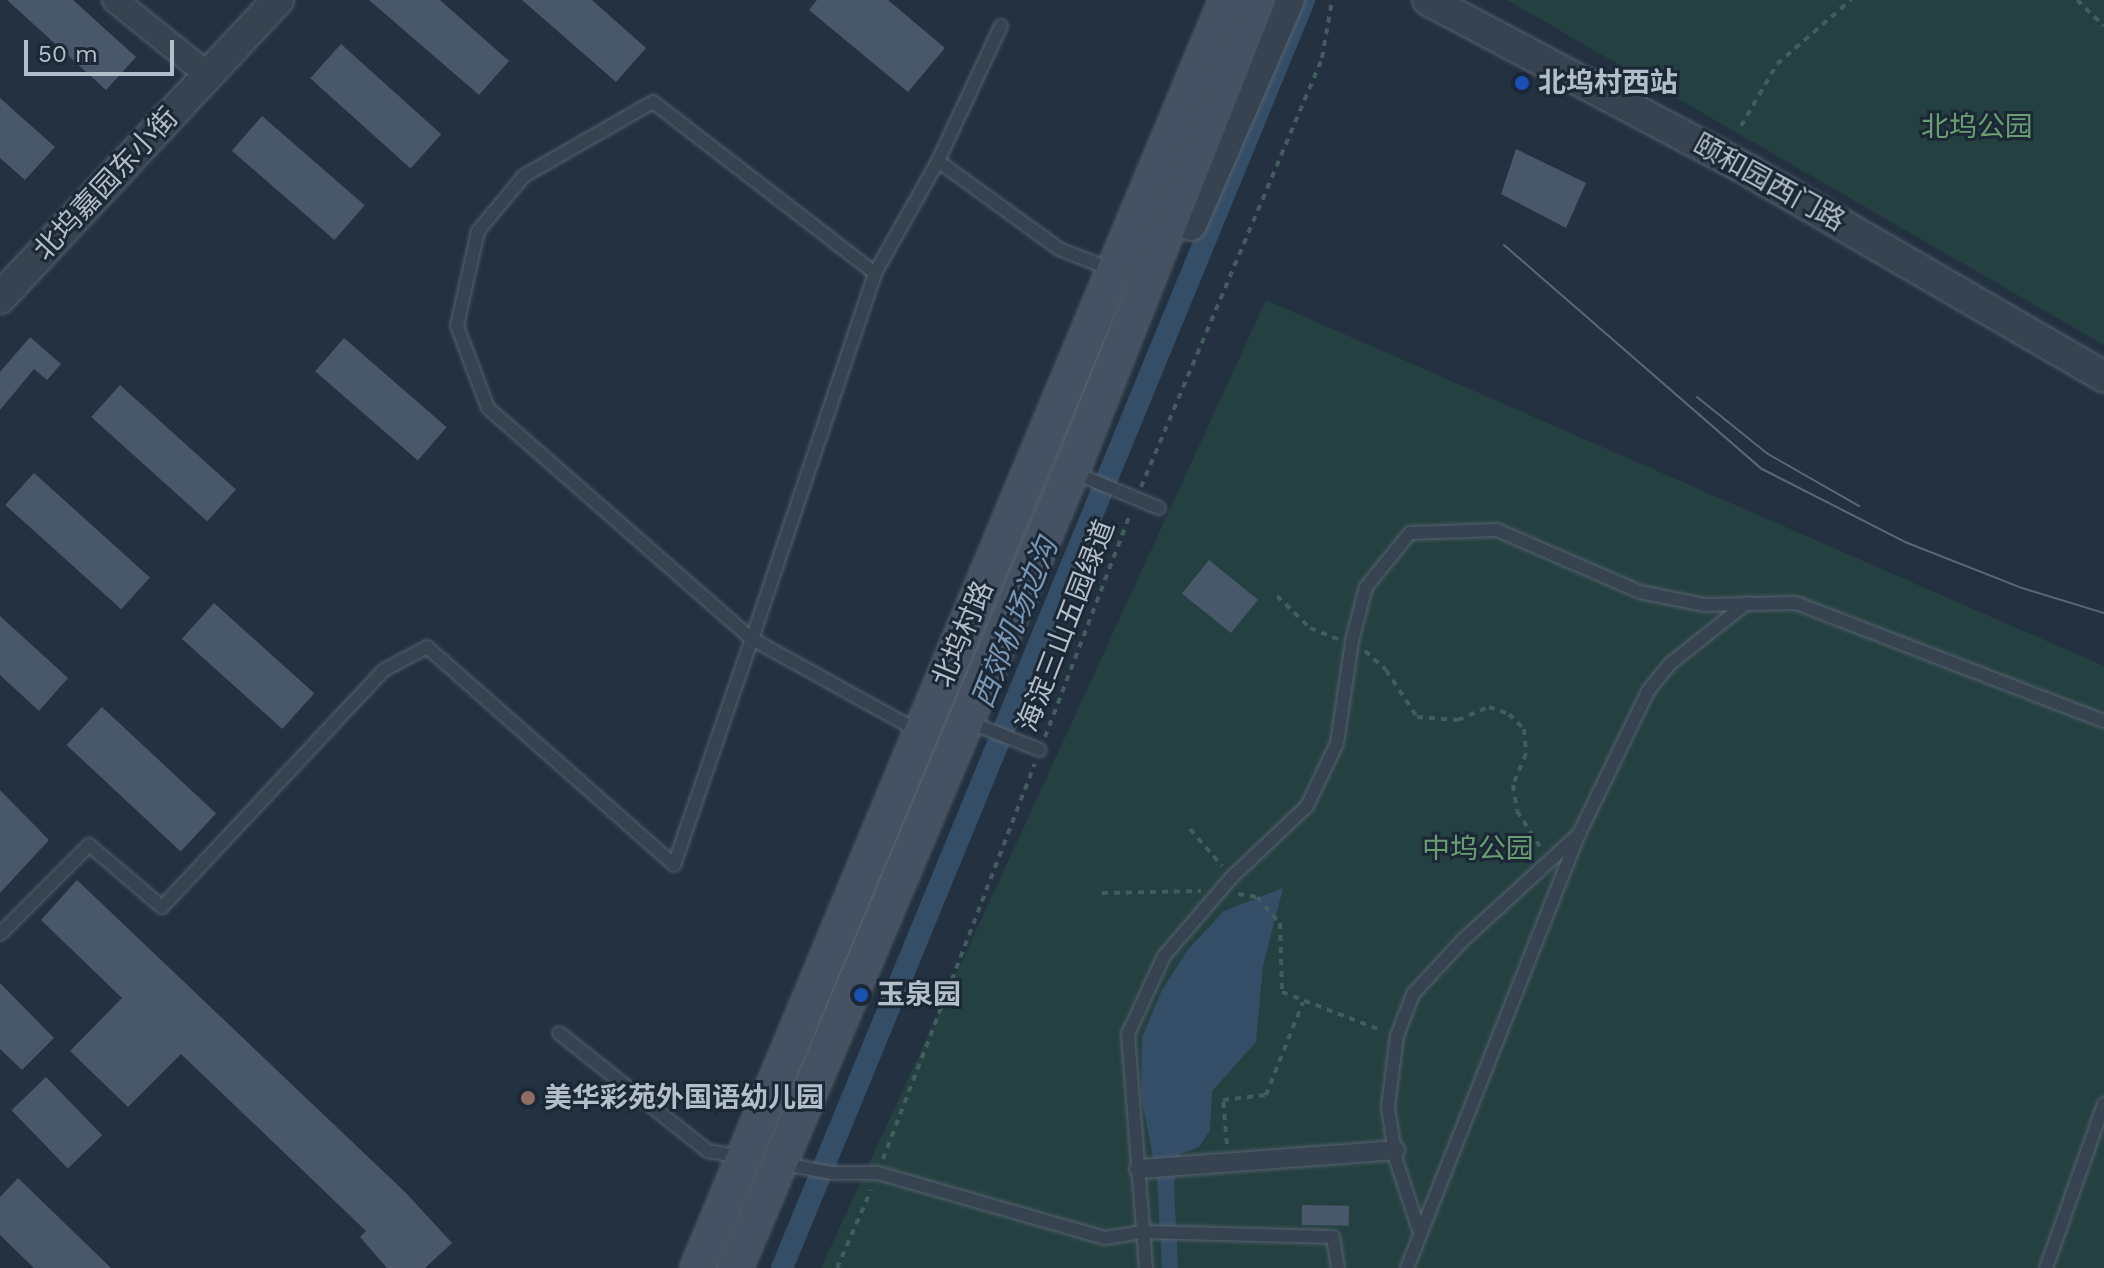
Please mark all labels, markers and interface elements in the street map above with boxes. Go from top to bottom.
scale bar [28,24,178,74]
text: 50 m [38,40,98,68]
place label: 北坞村西站 [1538,66,1678,100]
marker: 北坞村西站 [1513,74,1531,92]
street label: 北坞嘉园东小街 [27,101,185,267]
park label: 北坞公园 [1921,110,2033,144]
street label: 颐和园西门路 [1687,128,1851,238]
street label: 海淀三山五园绿道 [1010,515,1122,737]
water label: 西郊机场边沟 [965,533,1065,713]
street label: 北坞村路 [926,576,1000,692]
park label: 中坞公园 [1422,832,1534,866]
place label: 玉泉园 [877,978,961,1012]
marker: 玉泉园 [852,986,870,1004]
place label: 美华彩苑外国语幼儿园 [544,1081,824,1115]
marker: 美华彩苑外国语幼儿园 [519,1089,537,1107]

